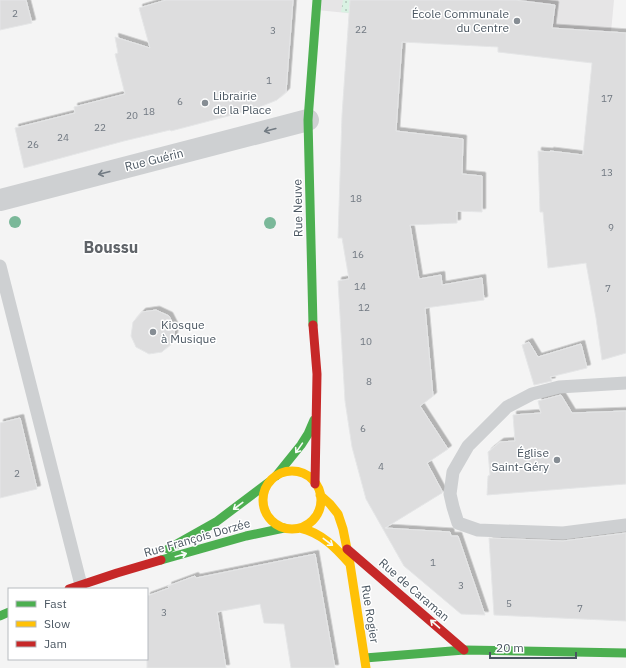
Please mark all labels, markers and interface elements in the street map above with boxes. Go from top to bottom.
place label: École Communale du Centre [412,6,509,35]
house number: 2 [12,7,18,20]
marker: École Communale du Centre [512,16,522,26]
house number: 22 [355,23,367,36]
house number: 3 [270,24,276,37]
house number: 1 [266,74,272,87]
place label: Librairie de la Place [213,88,272,117]
house number: 17 [601,92,613,105]
house number: 6 [177,95,183,108]
marker: Librairie de la Place [200,98,210,108]
house number: 18 [143,105,155,118]
house number: 20 [126,109,138,122]
house number: 22 [94,121,106,134]
one-way arrow [264,127,277,134]
house number: 24 [57,131,69,144]
house number: 26 [27,138,39,151]
street label: Rue Guérin [123,145,185,174]
house number: 13 [601,166,613,179]
one-way arrow [98,170,111,177]
street label: Rue Neuve [289,178,306,237]
house number: 18 [350,192,362,205]
house number: 9 [608,221,614,234]
district label: Boussu [84,237,138,257]
house number: 16 [352,248,364,261]
house number: 14 [354,280,366,293]
house number: 7 [605,282,611,295]
house number: 12 [358,301,370,314]
place label: Kiosque à Musique [161,317,216,346]
marker: Kiosque à Musique [148,327,158,337]
house number: 10 [360,335,372,348]
house number: 8 [366,375,372,388]
house number: 6 [360,422,366,435]
one-way arrow [295,442,303,453]
place label: Église Saint-Géry [491,445,549,474]
marker: Église Saint-Géry [552,455,562,465]
house number: 4 [378,460,384,473]
house number: 2 [14,467,20,480]
one-way arrow [232,502,243,510]
street label: Rue François Dorzée [142,515,252,560]
one-way arrow [322,538,333,546]
one-way arrow [174,550,187,558]
street label: Rue de Caraman [376,555,453,624]
house number: 1 [430,556,436,569]
house number: 3 [458,579,464,592]
street label: Rue Rogier [359,584,383,645]
legend [8,588,148,660]
text: Fast [44,596,67,611]
house number: 5 [506,597,512,610]
house number: 7 [577,602,583,615]
house number: 3 [161,606,167,619]
text: Slow [44,616,70,631]
one-way arrow [430,620,440,629]
scale bar [490,634,576,660]
text: Jam [44,636,67,651]
text: 20 m [496,640,524,655]

